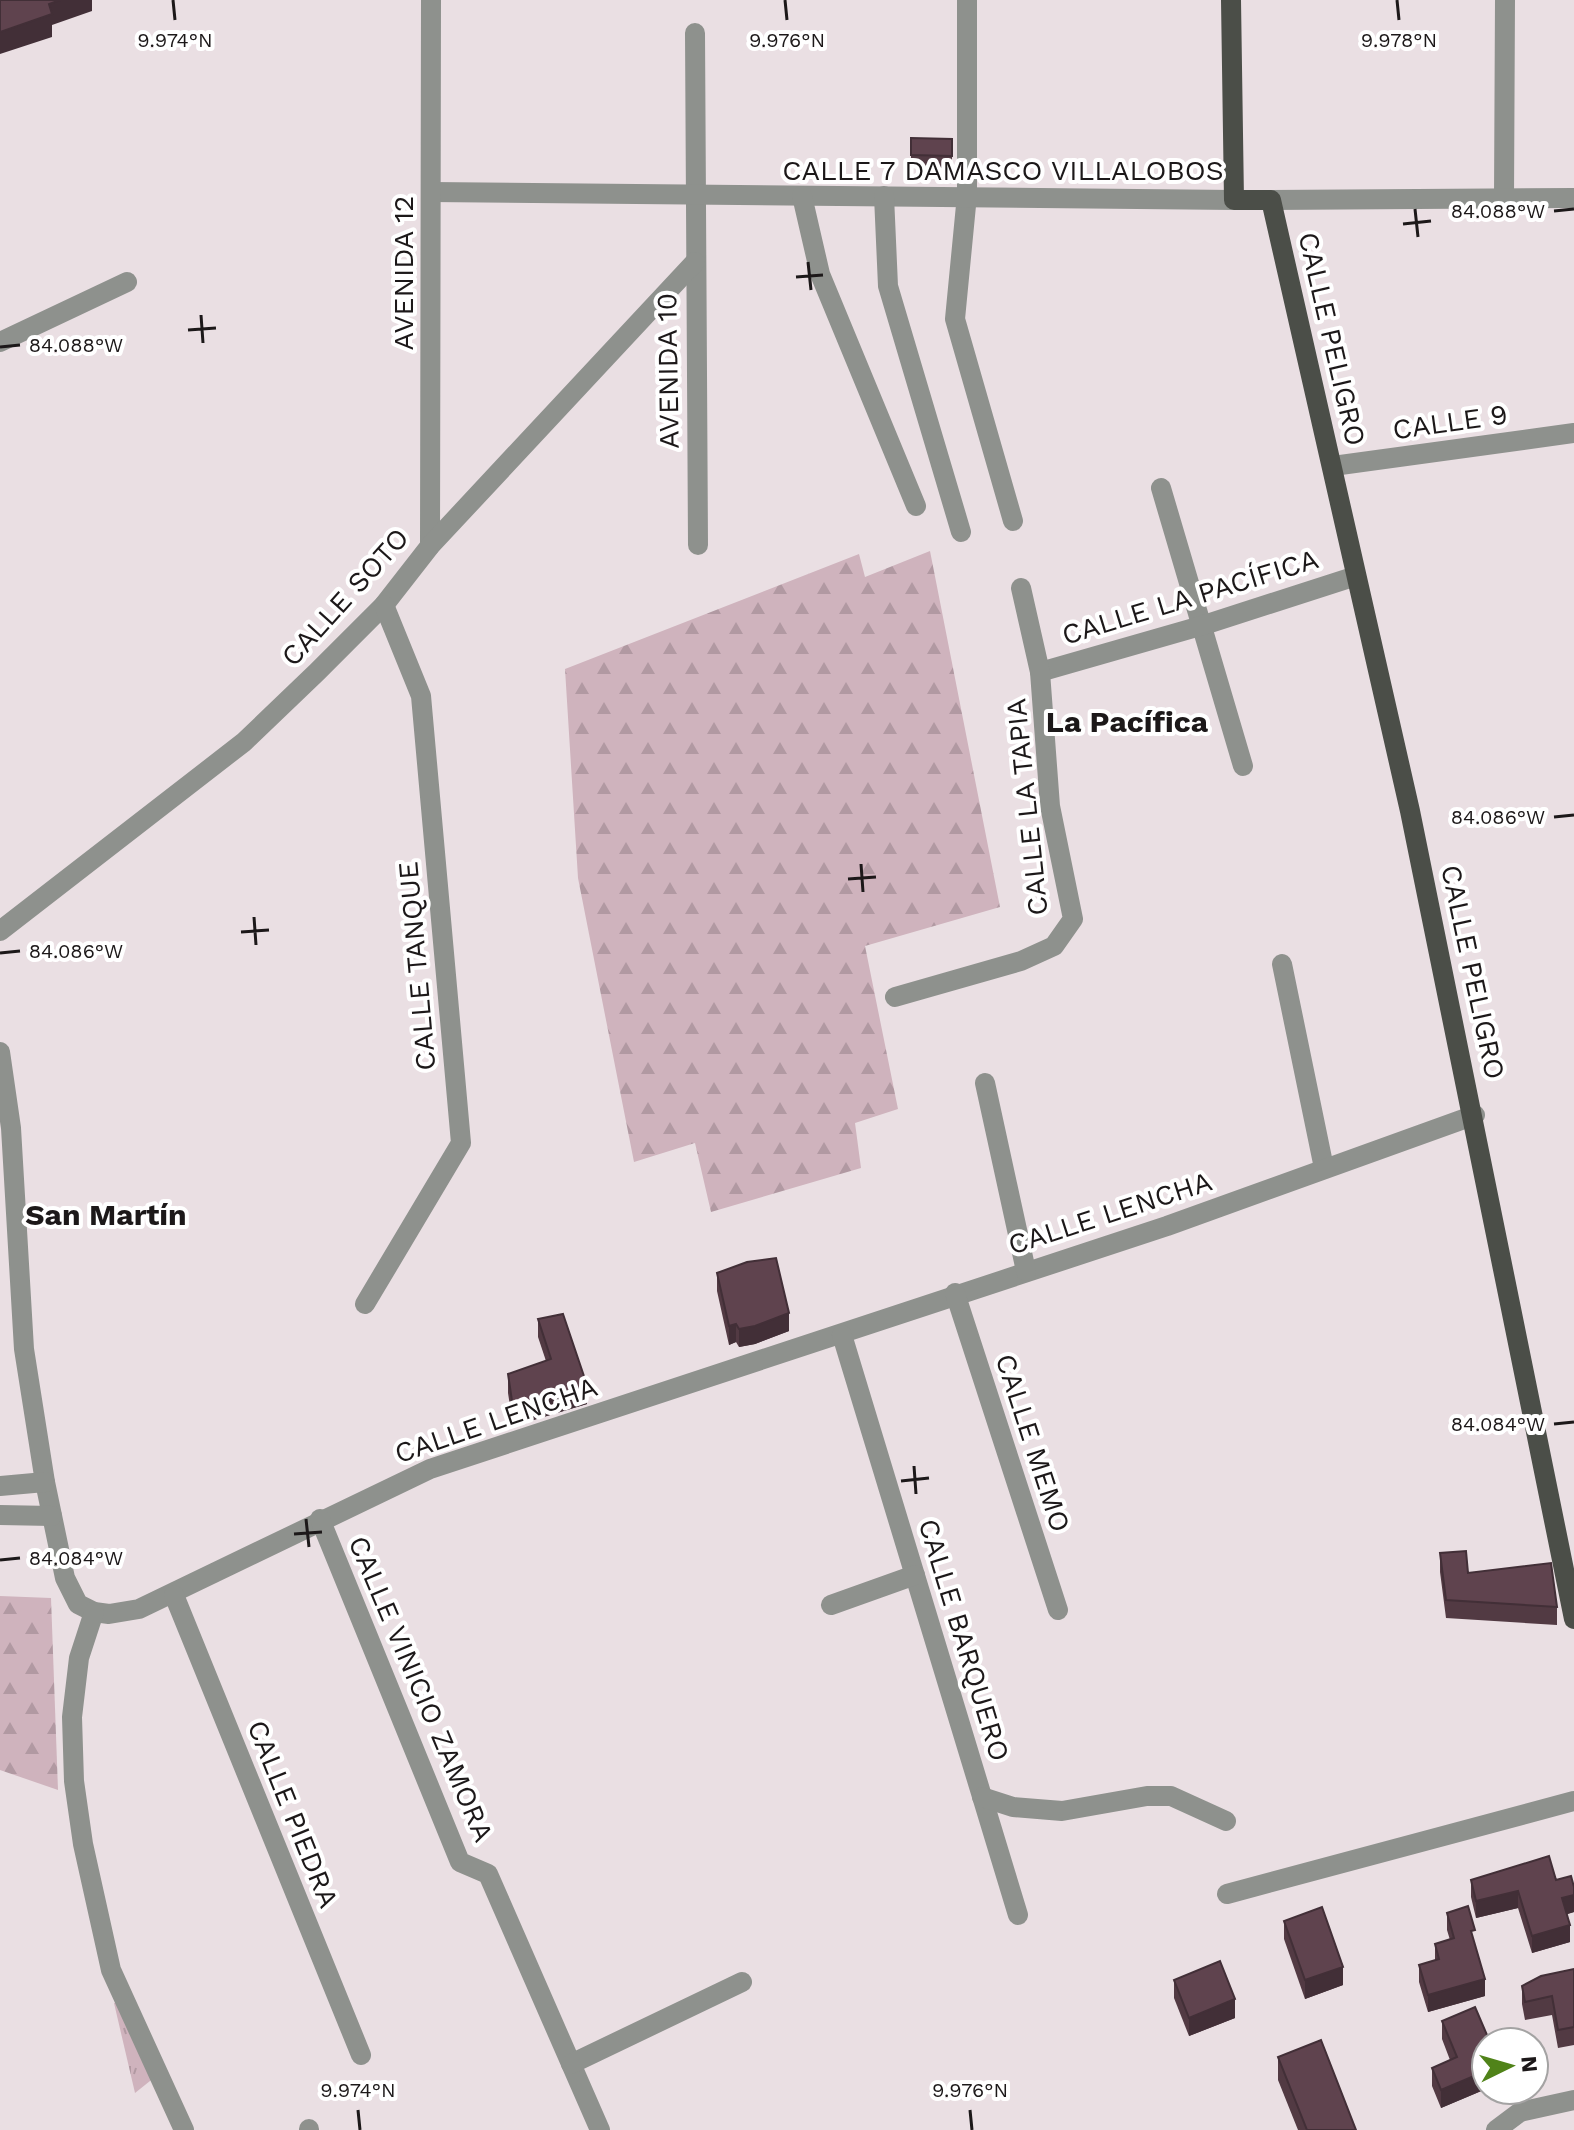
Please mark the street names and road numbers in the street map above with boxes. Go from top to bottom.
street label: CALLE 7 DAMASCO VILLALOBOS [782,154,1224,187]
street label: AVENIDA 12 [387,196,420,350]
street label: CALLE PELIGRO [1291,229,1373,449]
street label: AVENIDA 10 [650,293,686,449]
street label: CALLE 9 [1390,398,1510,446]
street label: CALLE SOTO [274,521,416,673]
street label: CALLE LA PACÍFICA [1058,542,1322,652]
street label: CALLE LA TAPIA [999,697,1055,917]
street label: CALLE TANQUE [391,860,443,1072]
street label: CALLE PELIGRO [1434,862,1512,1082]
street label: CALLE LENCHA [1004,1165,1216,1261]
street label: CALLE MEMO [989,1350,1077,1536]
street label: CALLE LENCHA [390,1370,602,1470]
street label: CALLE BARQUERO [911,1515,1017,1765]
street label: CALLE VINICIO ZAMORA [342,1531,500,1847]
street label: CALLE PIEDRA [240,1716,346,1912]

